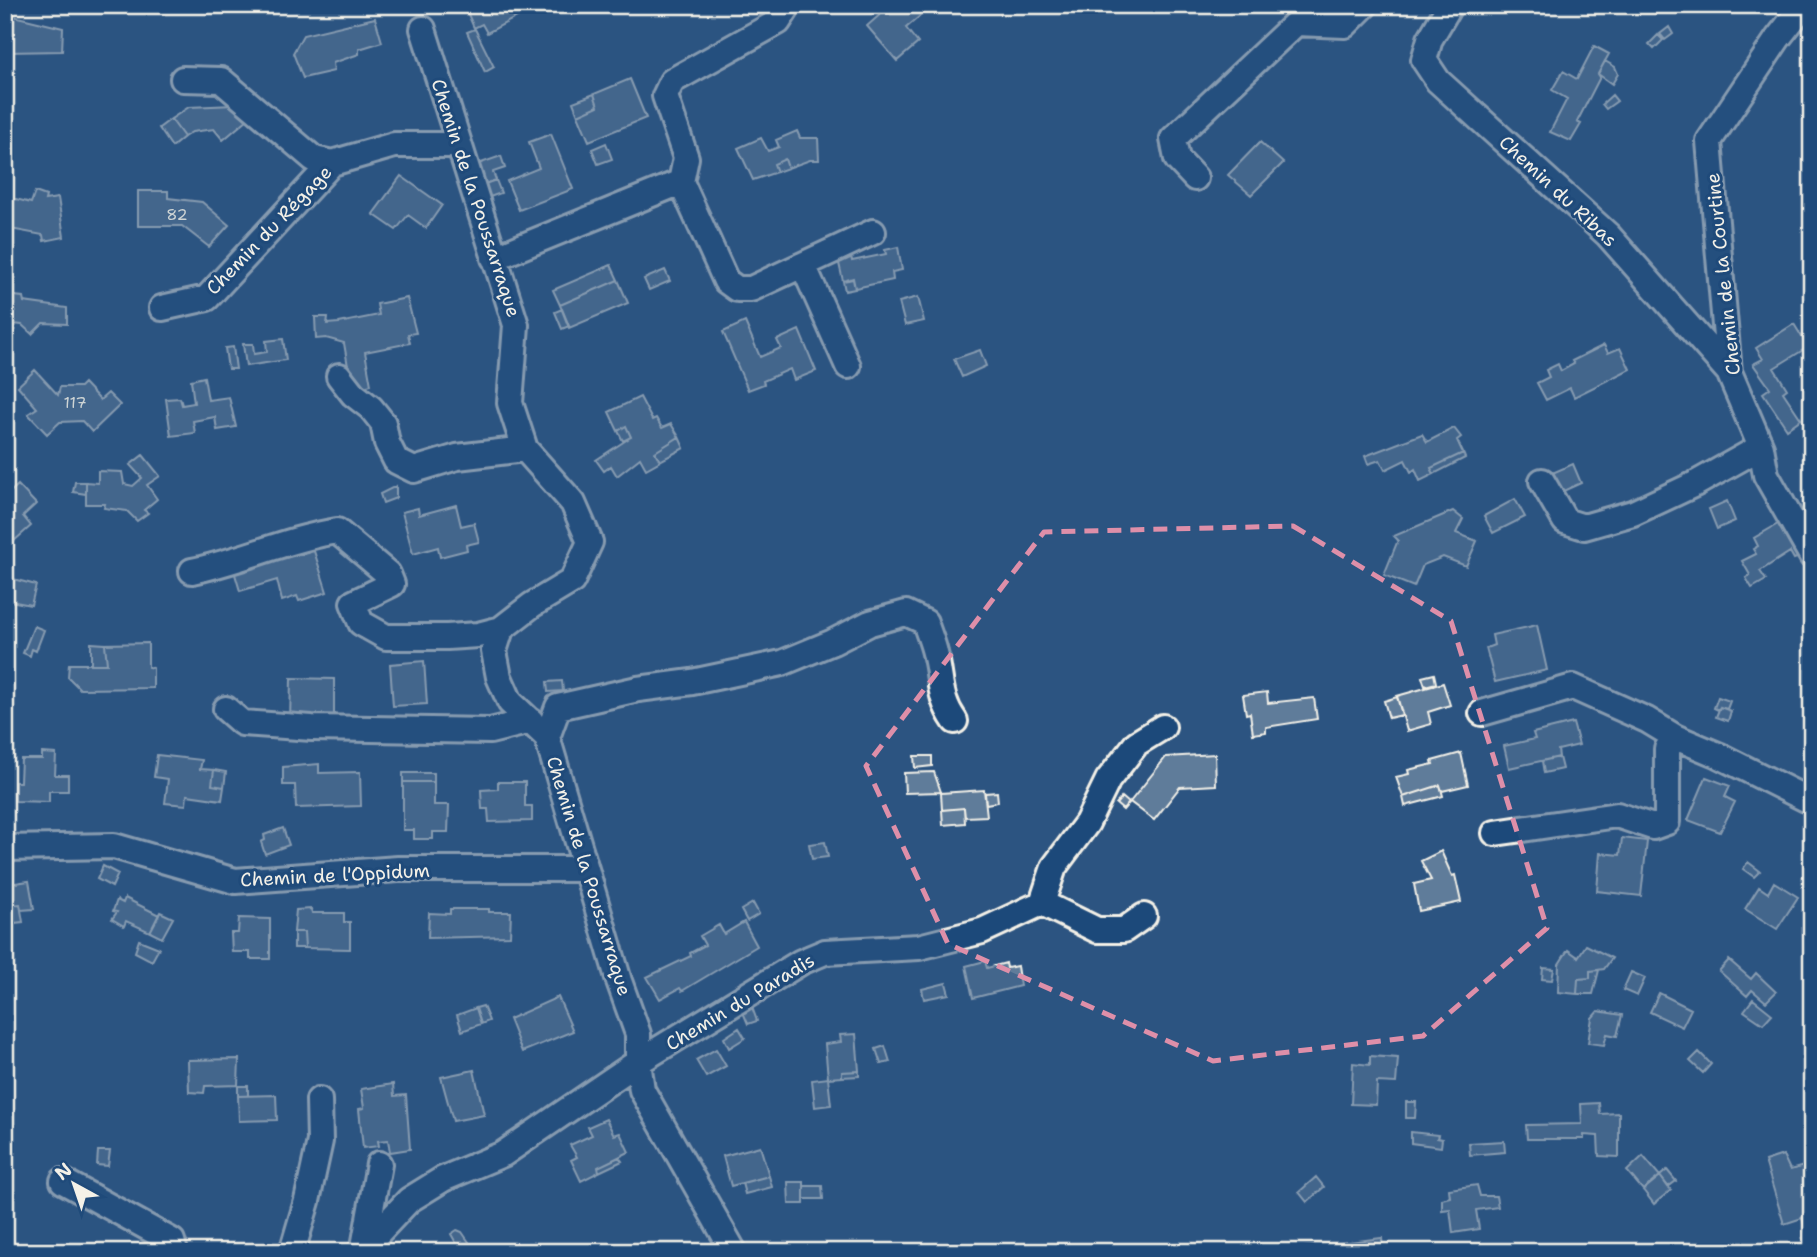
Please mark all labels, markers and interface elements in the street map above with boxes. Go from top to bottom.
street label: Chemin de la Poussarraque [426,76,526,320]
street label: Chemin du Ribas [1494,130,1622,252]
street label: Chemin du Régage [201,160,337,300]
street label: Chemin de la Courtine [1700,172,1746,376]
house number: 82 [166,204,188,225]
house number: 117 [63,392,87,413]
street label: Chemin de la Poussarraque [541,753,637,999]
street label: Chemin de l'Oppidum [239,858,431,892]
street label: Chemin du Paradis [661,948,819,1056]
north arrow [38,1148,108,1218]
text: N [50,1157,77,1186]

